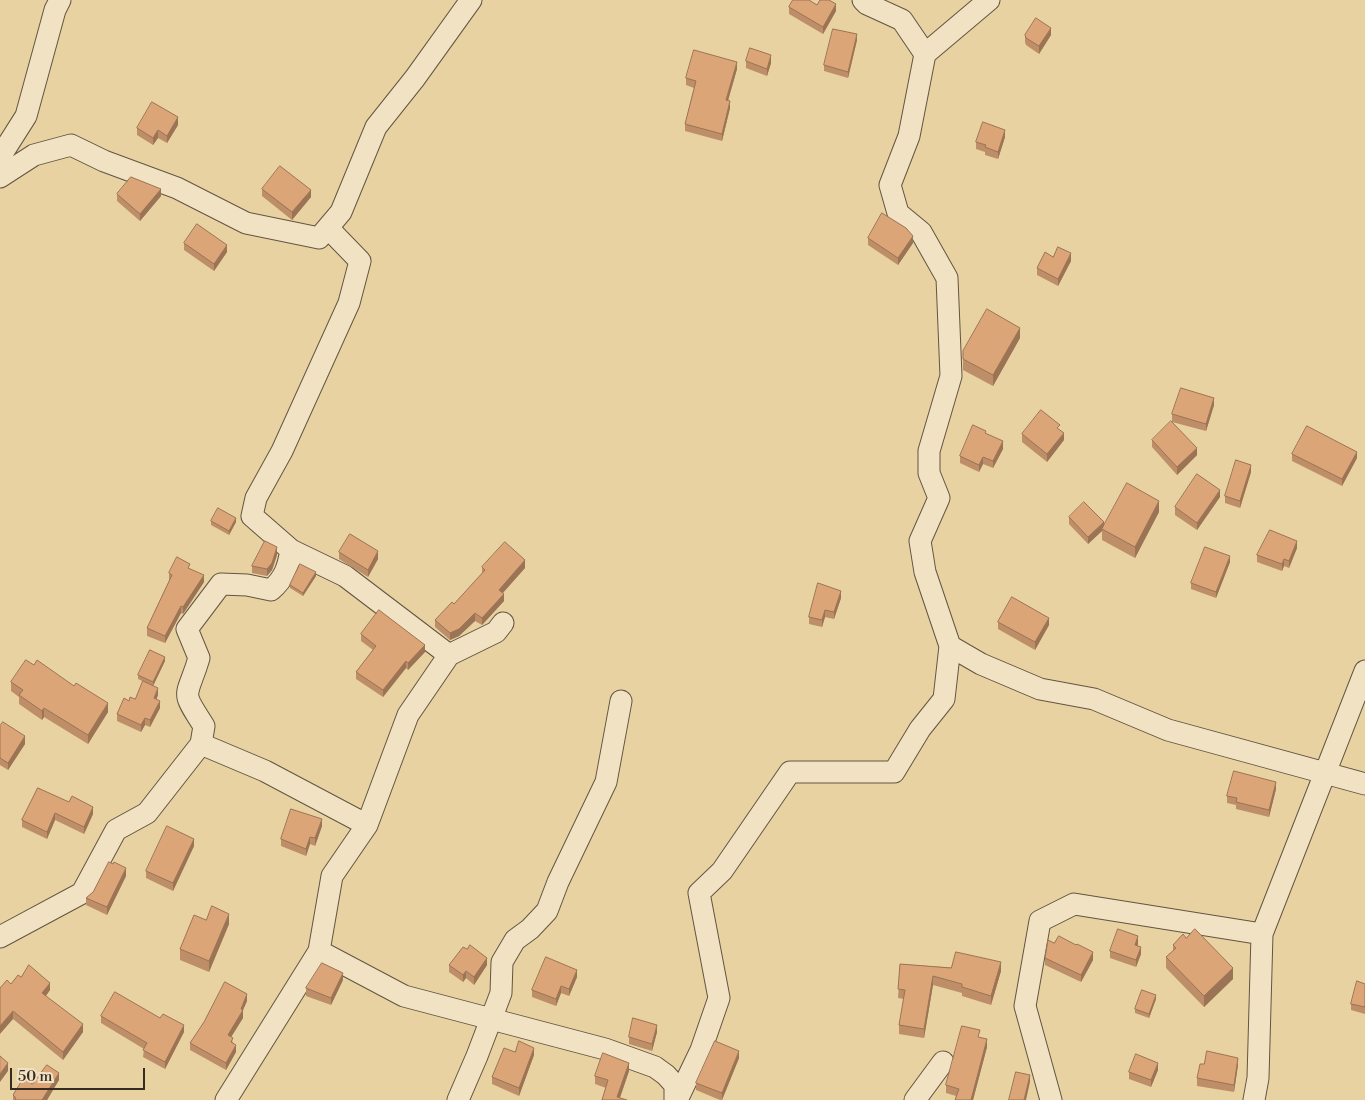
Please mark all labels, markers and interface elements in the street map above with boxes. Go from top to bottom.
scale bar [12,1058,148,1090]
text: 50 m [18,1067,52,1086]

